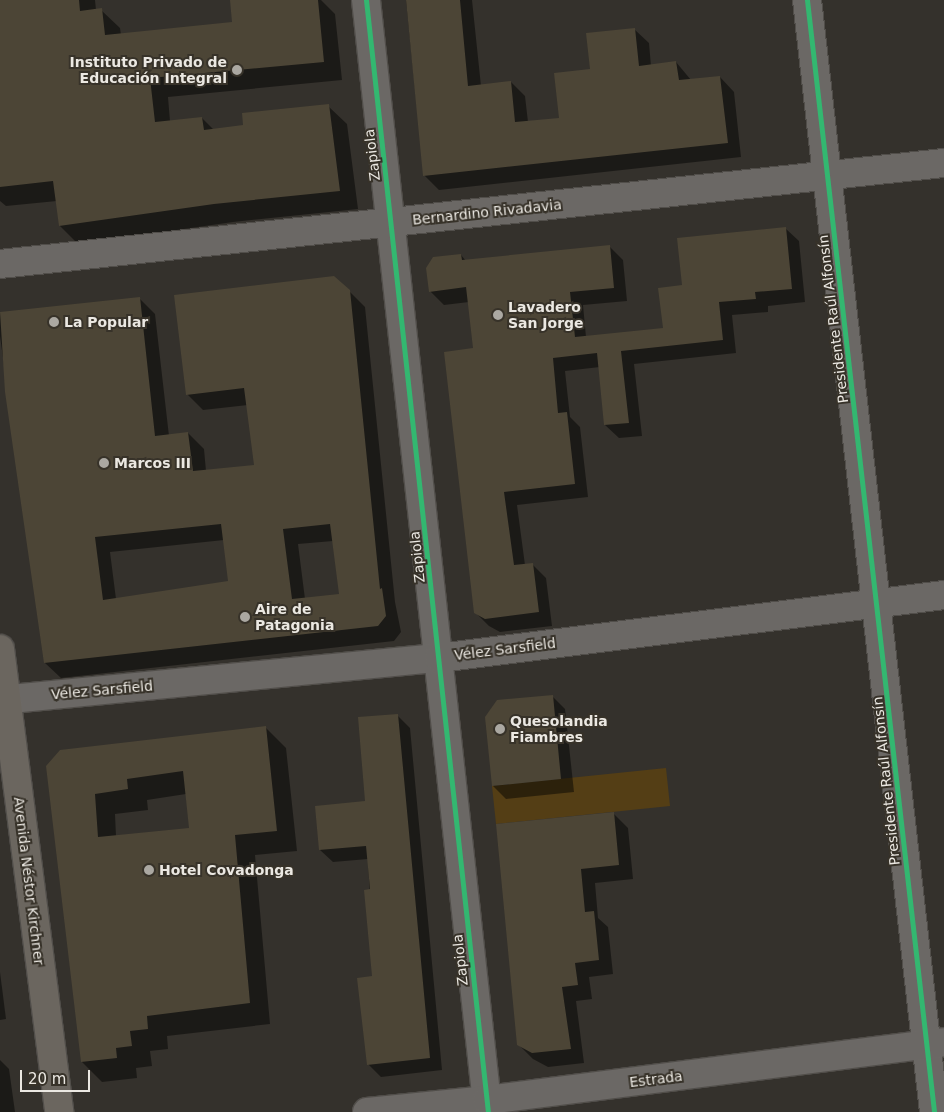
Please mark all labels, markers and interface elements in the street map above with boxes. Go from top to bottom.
place label: Instituto Privado de Educación Integral [70,54,227,86]
marker: Instituto Privado de Educación Integral [231,64,243,76]
street label: Zapiola [360,128,384,182]
street label: Bernardino Rivadavia [412,196,562,228]
street label: Presidente Raúl Alfonsín [814,234,852,404]
place label: Lavadero San Jorge [508,299,584,332]
marker: Lavadero San Jorge [492,309,504,321]
place label: La Popular [64,314,148,330]
marker: La Popular [48,316,60,328]
place label: Marcos III [114,455,191,471]
marker: Marcos III [98,457,110,469]
street label: Zapiola [406,530,428,584]
place label: Aire de Patagonia [255,601,334,634]
marker: Aire de Patagonia [239,611,251,623]
street label: Vélez Sarsfield [453,634,557,664]
street label: Vélez Sarsfield [50,677,154,703]
street label: Presidente Raúl Alfonsín [869,696,903,866]
place label: Quesolandia Fiambres [510,713,608,746]
marker: Quesolandia Fiambres [494,723,506,735]
street label: Avenida Néstor Kirchner [10,796,48,966]
place label: Hotel Covadonga [159,862,294,878]
marker: Hotel Covadonga [143,864,155,876]
street label: Zapiola [449,933,471,987]
scale bar [22,1060,92,1092]
street label: Estrada [628,1067,684,1091]
text: 20 m [28,1070,66,1088]

